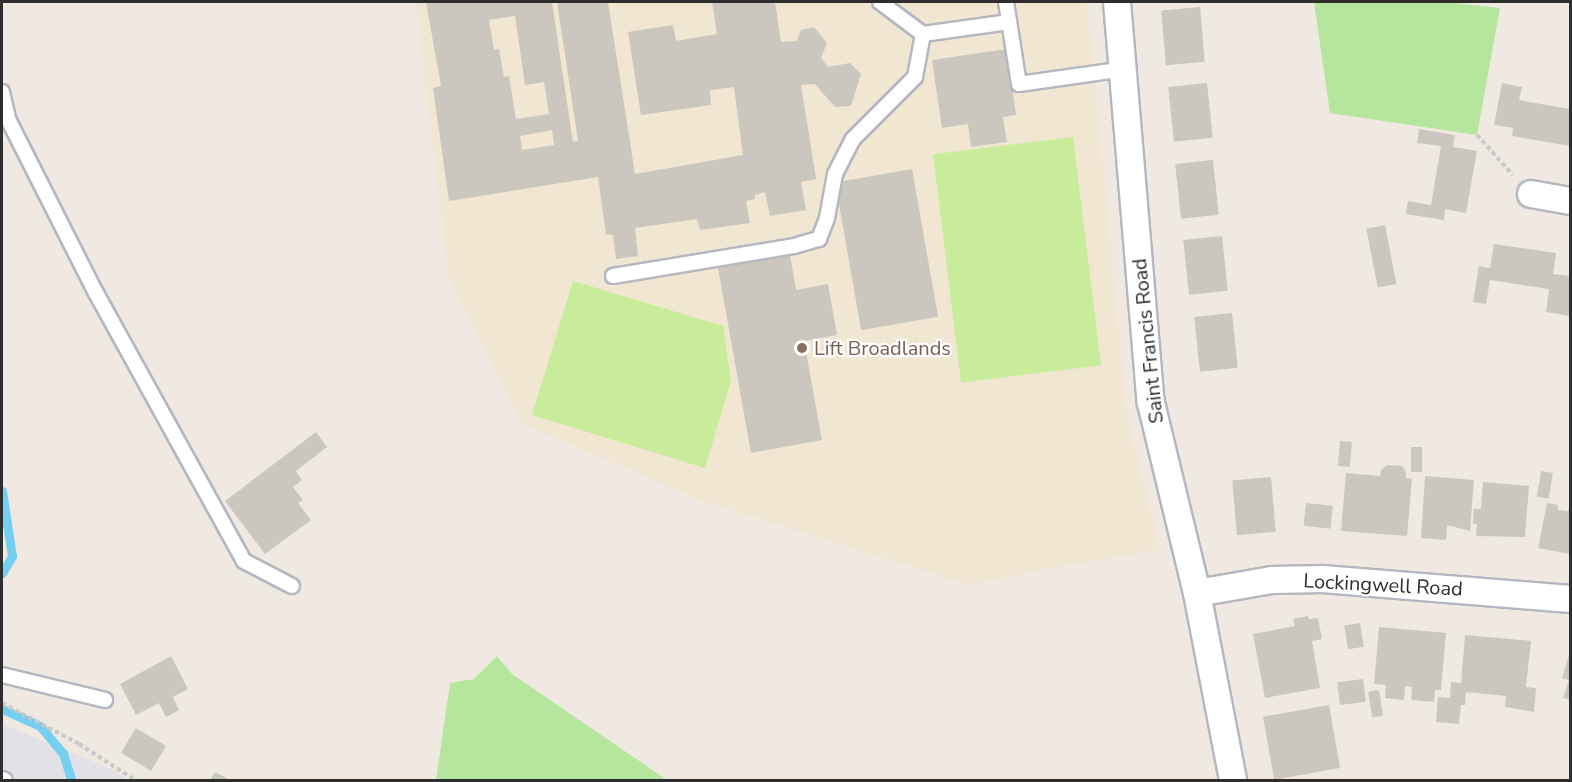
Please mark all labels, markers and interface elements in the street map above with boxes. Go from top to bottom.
street label: Saint Francis Road [1127,257,1169,425]
place label: Lift Broadlands [814,336,951,360]
marker: Lift Broadlands [795,341,809,355]
street label: Lockingwell Road [1303,569,1463,601]

